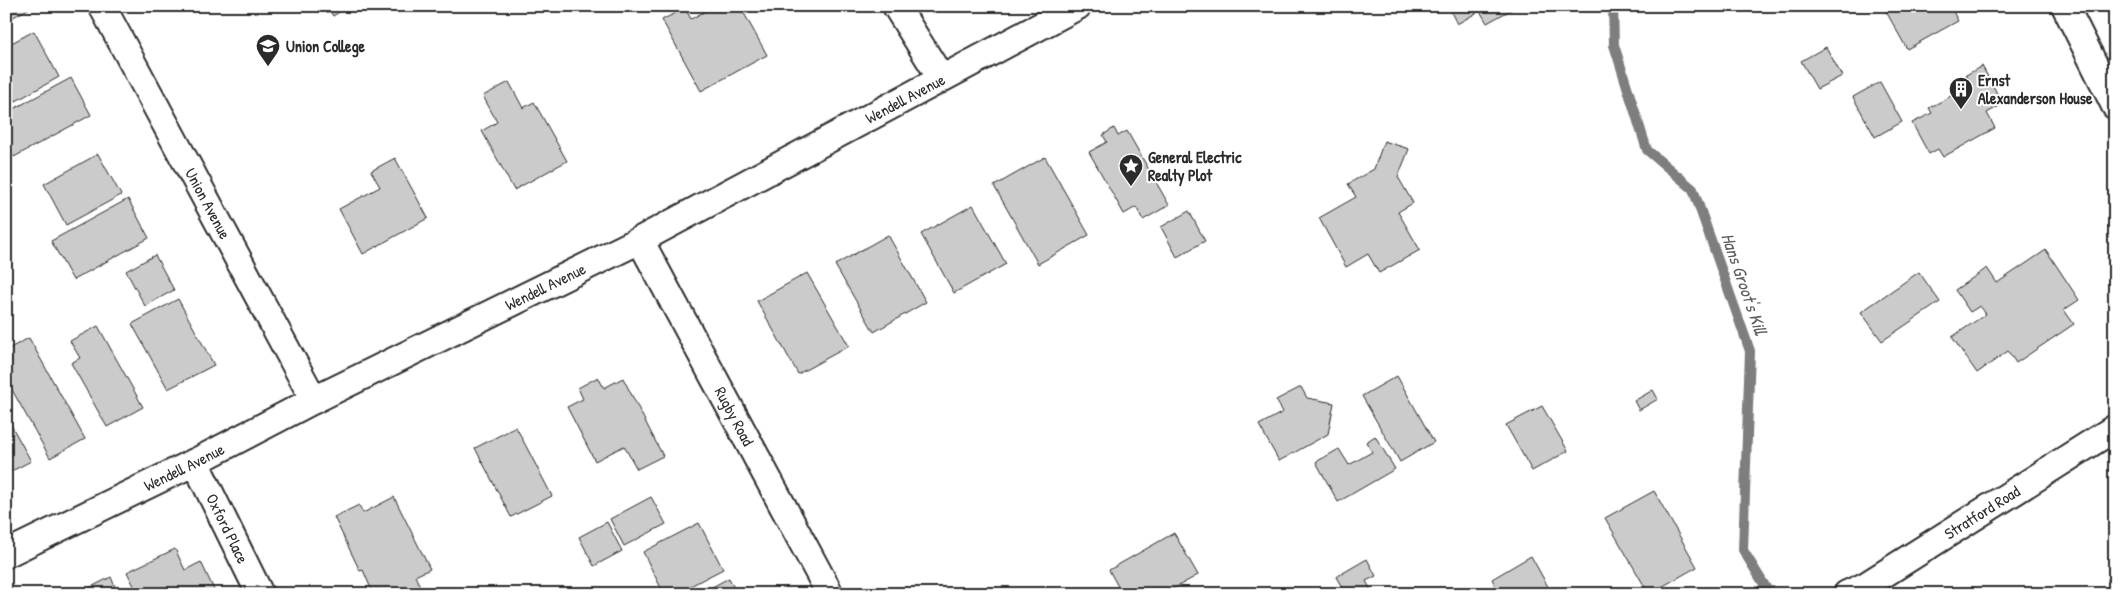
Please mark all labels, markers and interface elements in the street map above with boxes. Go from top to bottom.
school or university icon: Union College [255,33,281,67]
place label: Union College [286,35,366,58]
street label: Wendell Avenue [861,68,949,129]
place label: Ernst Alexanderson House [1978,69,2093,109]
building icon: Ernst Alexanderson House [1948,76,1974,110]
place label: General Electric Realty Plot [1148,146,1242,187]
place icon: General Electric Realty Plot [1118,153,1144,187]
street label: Union Avenue [180,164,237,243]
water label: Hans Groot's Kill [1715,230,1774,339]
street label: Wendell Avenue [501,257,590,316]
street label: Rugby Road [710,383,759,450]
street label: Wendell Avenue [140,437,229,496]
street label: Stratford Road [1940,480,2024,544]
street label: Oxford Place [201,490,254,568]

